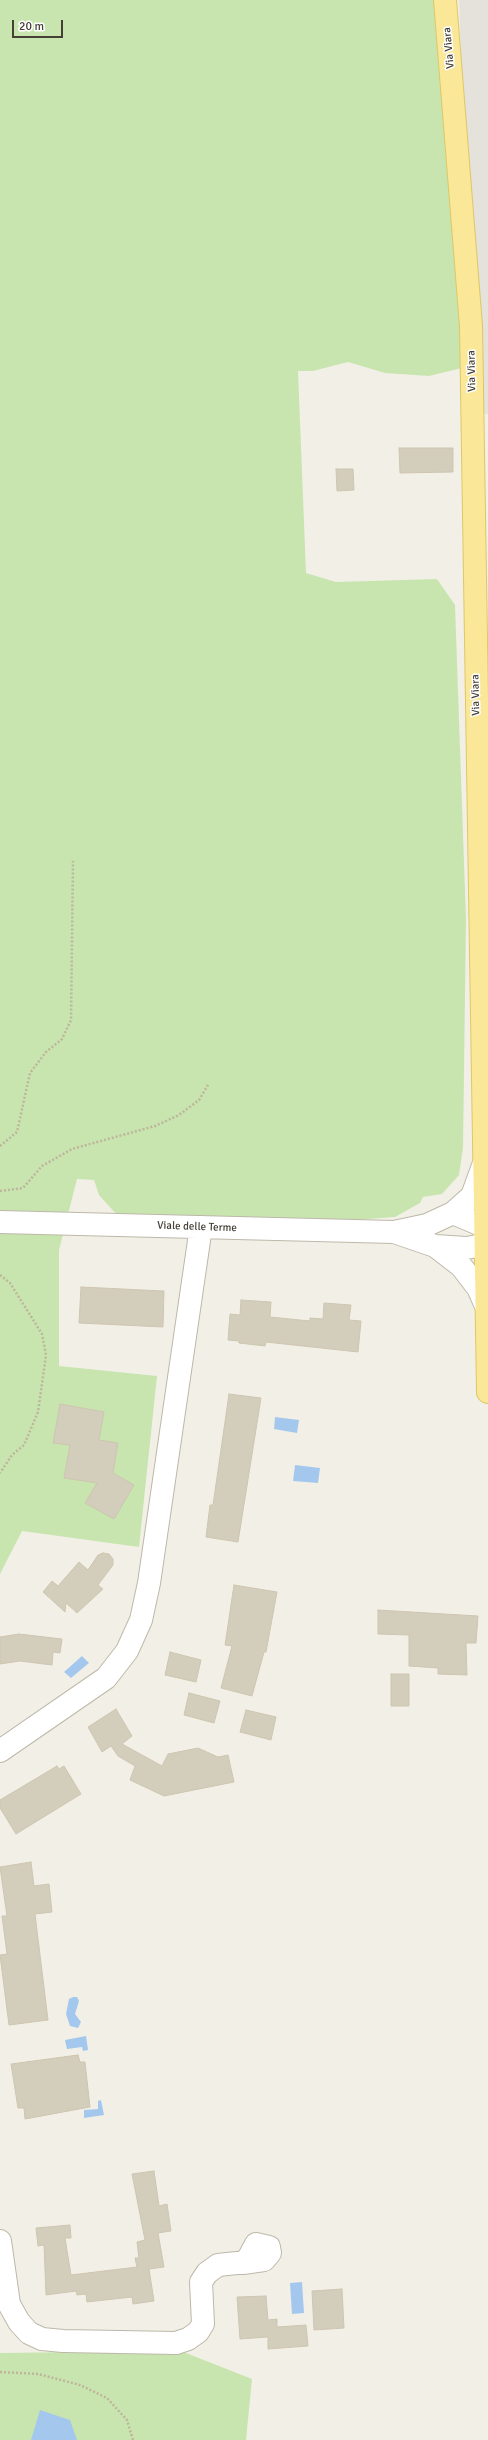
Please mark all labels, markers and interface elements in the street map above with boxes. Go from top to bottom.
scale bar [14,12,65,38]
text: 20 m [19,19,44,34]
street label: Via Viara [441,27,457,69]
street label: Via Viara [465,350,479,392]
street label: Via Viara [469,674,483,716]
street label: Viale delle Terme [157,1219,237,1235]

